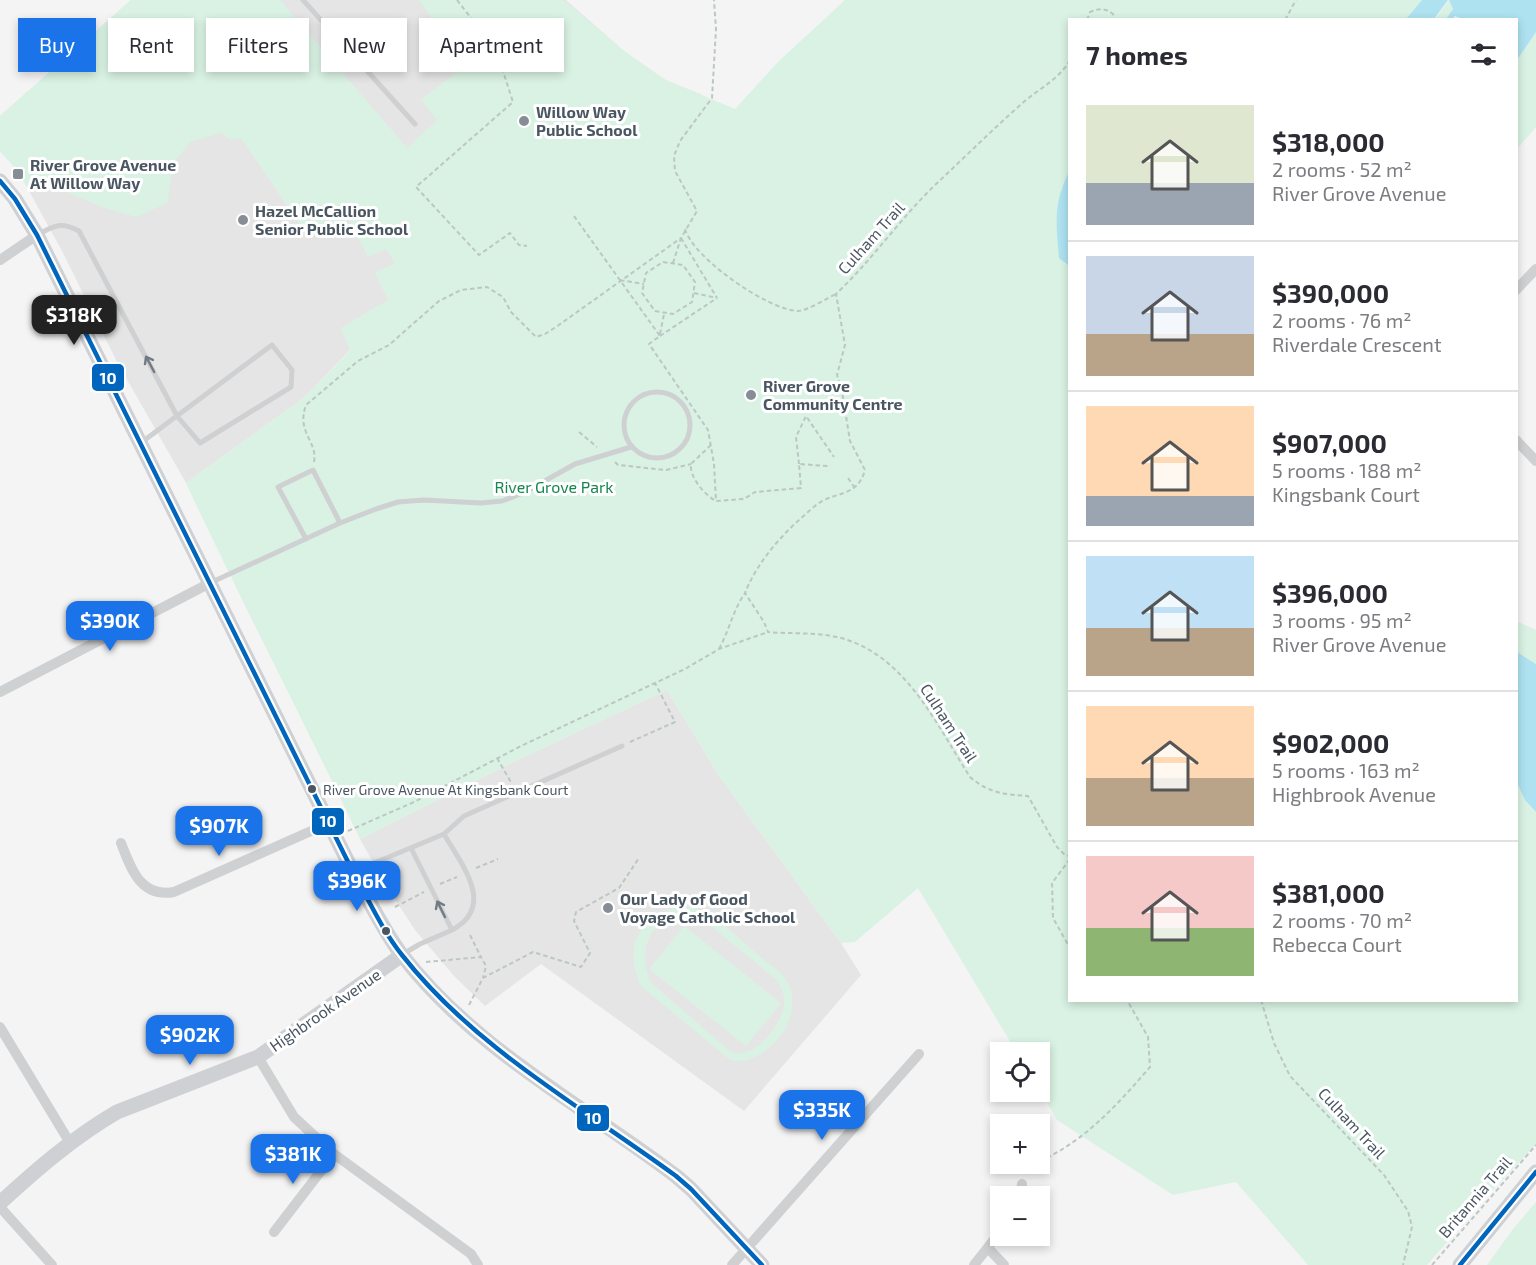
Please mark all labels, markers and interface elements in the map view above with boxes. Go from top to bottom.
chip: Buy [18,18,96,72]
chip: Rent [108,18,194,72]
chip: Filters [206,18,309,72]
chip: New [321,18,407,72]
chip: Apartment [419,18,564,72]
icon: filters [1467,38,1500,71]
text: 7 homes [1086,39,1188,70]
place label: Willow Way Public School [536,102,638,139]
marker: Willow Way Public School [517,114,531,128]
text: $318,000 [1272,126,1385,157]
icon: home [1134,129,1206,201]
place label: River Grove Avenue At Willow Way [30,155,176,193]
text: 2 rooms · 52 m² [1272,157,1412,181]
marker: River Grove Avenue At Willow Way [11,167,25,181]
text: River Grove Avenue [1272,181,1446,205]
street label: Culham Trail [833,198,908,277]
place label: Hazel McCallion Senior Public School [255,201,409,238]
marker: Hazel McCallion Senior Public School [236,213,250,227]
text: $390,000 [1272,277,1389,308]
icon: home [1134,280,1206,352]
pin: $318K [32,295,116,346]
text: $318K [46,302,102,326]
text: 2 rooms · 76 m² [1272,308,1411,332]
text: Riverdale Crescent [1272,332,1442,356]
one-way arrow [144,356,156,373]
line badge: 10 [91,363,125,392]
text: 10 [99,368,117,387]
place label: River Grove Community Centre [763,376,903,414]
marker: River Grove Community Centre [744,388,758,402]
text: $907,000 [1272,427,1387,458]
icon: home [1134,430,1206,502]
text: 5 rooms · 188 m² [1272,458,1421,482]
park label: River Grove Park [495,477,614,496]
text: Kingsbank Court [1272,482,1420,506]
text: $396,000 [1272,577,1388,608]
icon: home [1134,580,1206,652]
pin: $390K [68,601,152,652]
text: $390K [80,608,140,632]
text: 3 rooms · 95 m² [1272,608,1412,632]
text: River Grove Avenue [1272,632,1446,656]
street label: Culham Trail [917,680,982,766]
text: $902,000 [1272,727,1389,758]
icon: home [1134,730,1206,802]
text: 5 rooms · 163 m² [1272,758,1420,782]
place label: River Grove Avenue At Kingsbank Court [323,781,568,798]
text: Highbrook Avenue [1272,782,1436,806]
marker: River Grove Avenue At Kingsbank Court [306,783,318,795]
pin: $907K [177,806,261,857]
line badge: 10 [311,807,345,836]
text: 10 [319,811,337,830]
text: $907K [189,813,249,837]
pin: $396K [315,861,399,912]
text: $396K [327,868,387,892]
text: $381,000 [1272,877,1385,908]
icon: home [1134,880,1206,952]
place label: Our Lady of Good Voyage Catholic School [620,889,796,927]
one-way arrow [435,901,447,919]
marker: Our Lady of Good Voyage Catholic School [601,901,615,915]
text: 2 rooms · 70 m² [1272,908,1412,932]
unlabelled marker [380,925,392,937]
text: Rebecca Court [1272,932,1402,956]
street label: Highbrook Avenue [266,964,384,1055]
pin: $902K [148,1015,232,1066]
text: $902K [160,1022,220,1046]
map controls [990,1042,1050,1246]
button: locate [990,1042,1050,1102]
street label: Culham Trail [1315,1083,1390,1162]
pin: $335K [780,1090,864,1141]
text: $335K [793,1097,851,1121]
line badge: 10 [576,1104,610,1132]
text: 10 [584,1108,602,1127]
button: + [990,1114,1050,1174]
pin: $381K [251,1134,335,1185]
text: $381K [265,1141,321,1165]
street label: Britannia Trail [1434,1152,1515,1241]
button: − [990,1186,1050,1246]

